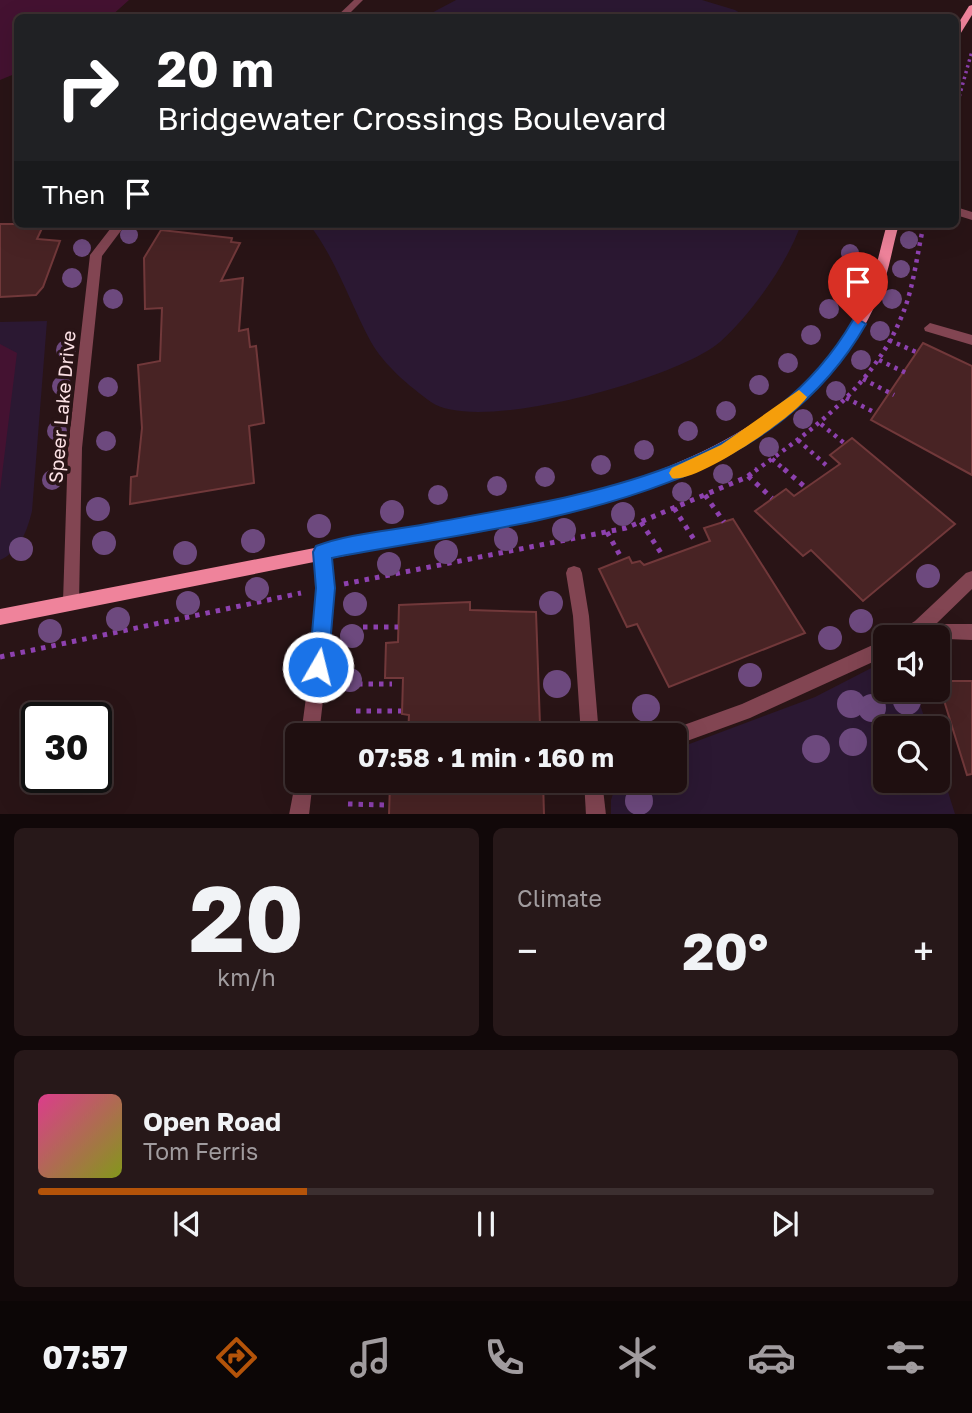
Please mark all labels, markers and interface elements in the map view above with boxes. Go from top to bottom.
text: 20 m [157,39,274,98]
icon: right [42,42,133,133]
text: Bridgewater Crossings Boulevard [157,99,667,137]
icon: arrive [119,175,157,213]
text: Then [42,179,105,210]
pin [828,252,888,324]
icon: arrive [839,263,877,301]
street label: Speer Lake Drive [43,330,80,484]
map controls [873,625,950,793]
button: sound [873,625,950,702]
position arrow [281,630,355,704]
speed limit sign: 30 [21,702,112,793]
button: search [873,716,950,793]
text: 07:58 · 1 min · 160 m [358,742,614,773]
text: 20 [189,863,304,972]
text: Climate [517,884,602,912]
text: 20° [683,919,768,981]
text: − [517,928,538,973]
text: + [913,928,934,973]
text: km/h [217,963,276,991]
text: Open Road [143,1106,281,1137]
text: Tom Ferris [143,1137,258,1165]
icon: previous [168,1205,206,1243]
icon: pause [467,1205,505,1243]
icon: next [766,1205,804,1243]
icon: directions [212,1333,261,1382]
icon: music [346,1333,395,1382]
icon: phone [480,1333,529,1382]
icon: climate [613,1333,662,1382]
icon: car [747,1333,796,1382]
icon: filters [881,1333,930,1382]
text: 07:57 [42,1338,128,1376]

